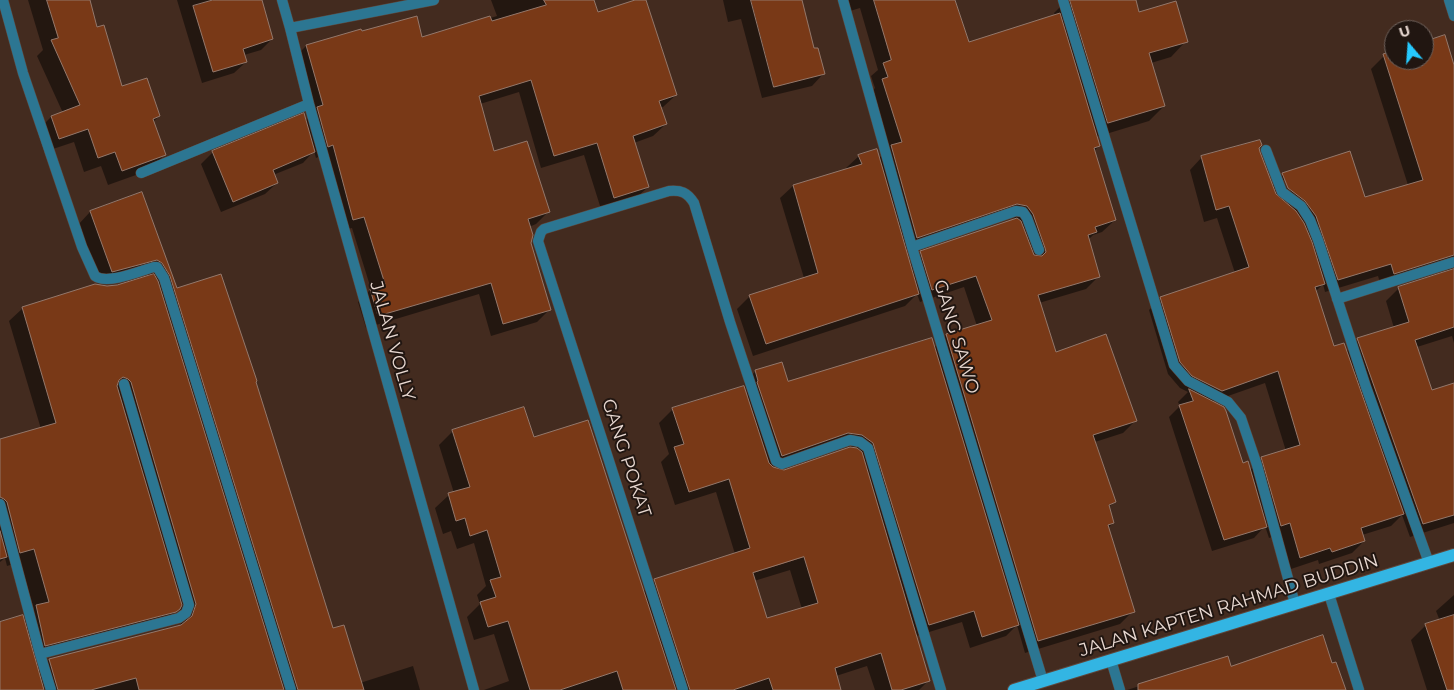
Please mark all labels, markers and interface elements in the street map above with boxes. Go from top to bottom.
north arrow [1384,20,1434,70]
text: U [1397,21,1413,42]
street label: GANG SAWO [928,277,984,397]
street label: JALAN VOLLY [365,279,419,403]
street label: GANG POKAT [597,396,655,520]
street label: JALAN KAPTEN RAHMAD BUDDIN [1077,550,1381,662]

